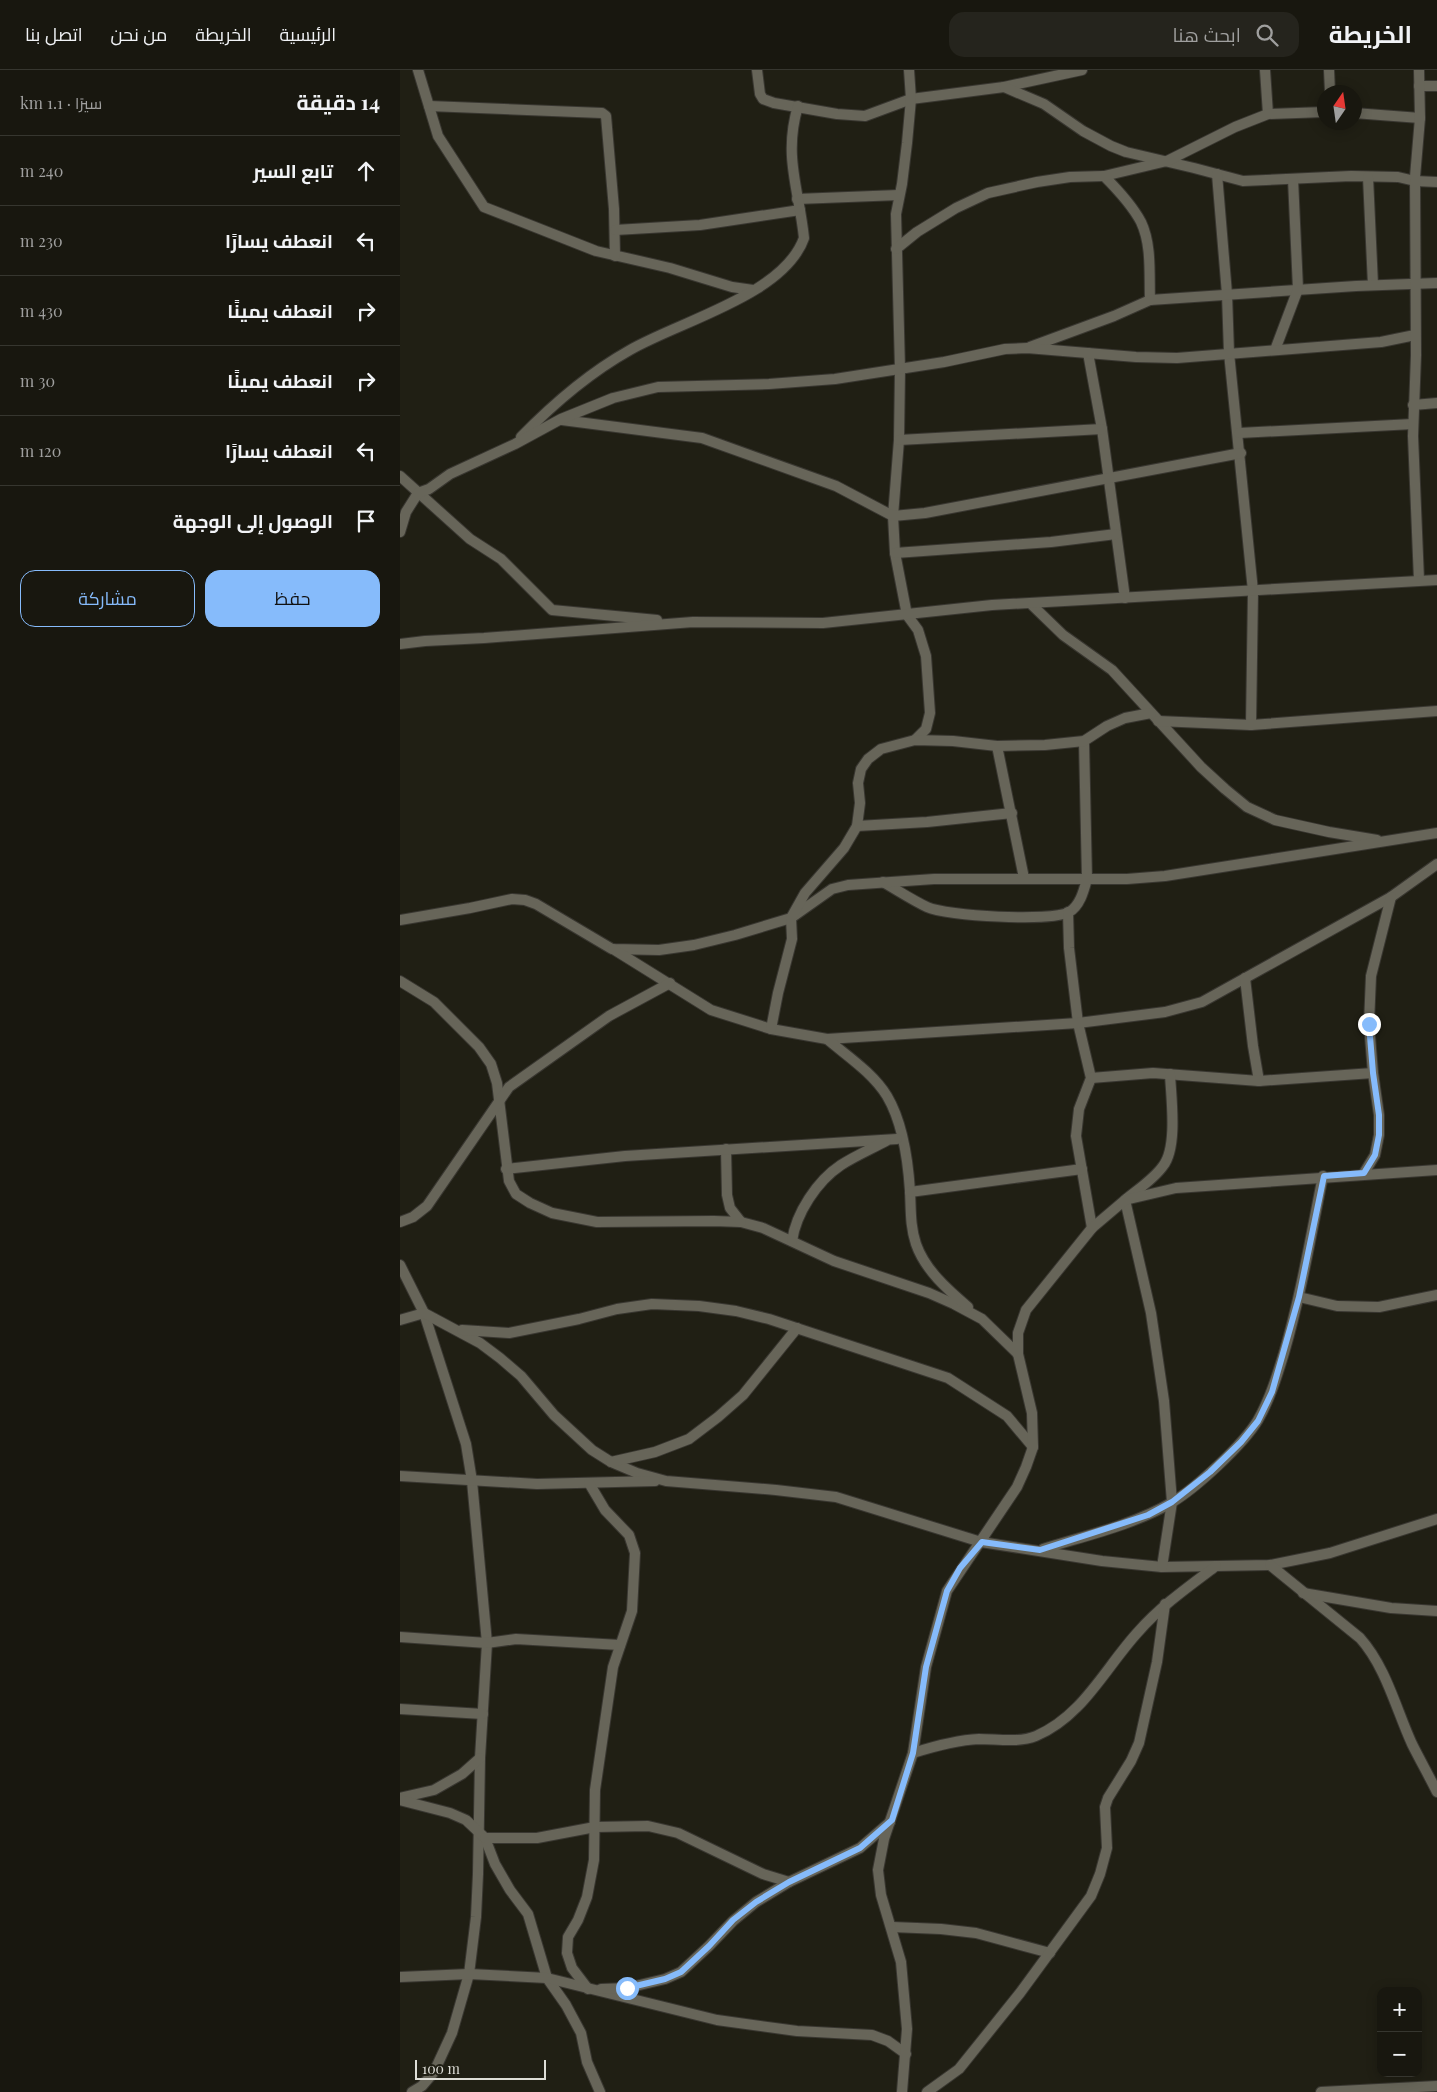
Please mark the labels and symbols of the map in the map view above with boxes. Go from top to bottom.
north arrow [1317,85,1362,130]
route end [1358,1013,1381,1036]
route start [616,1977,639,2000]
scale bar [415,2057,546,2080]

